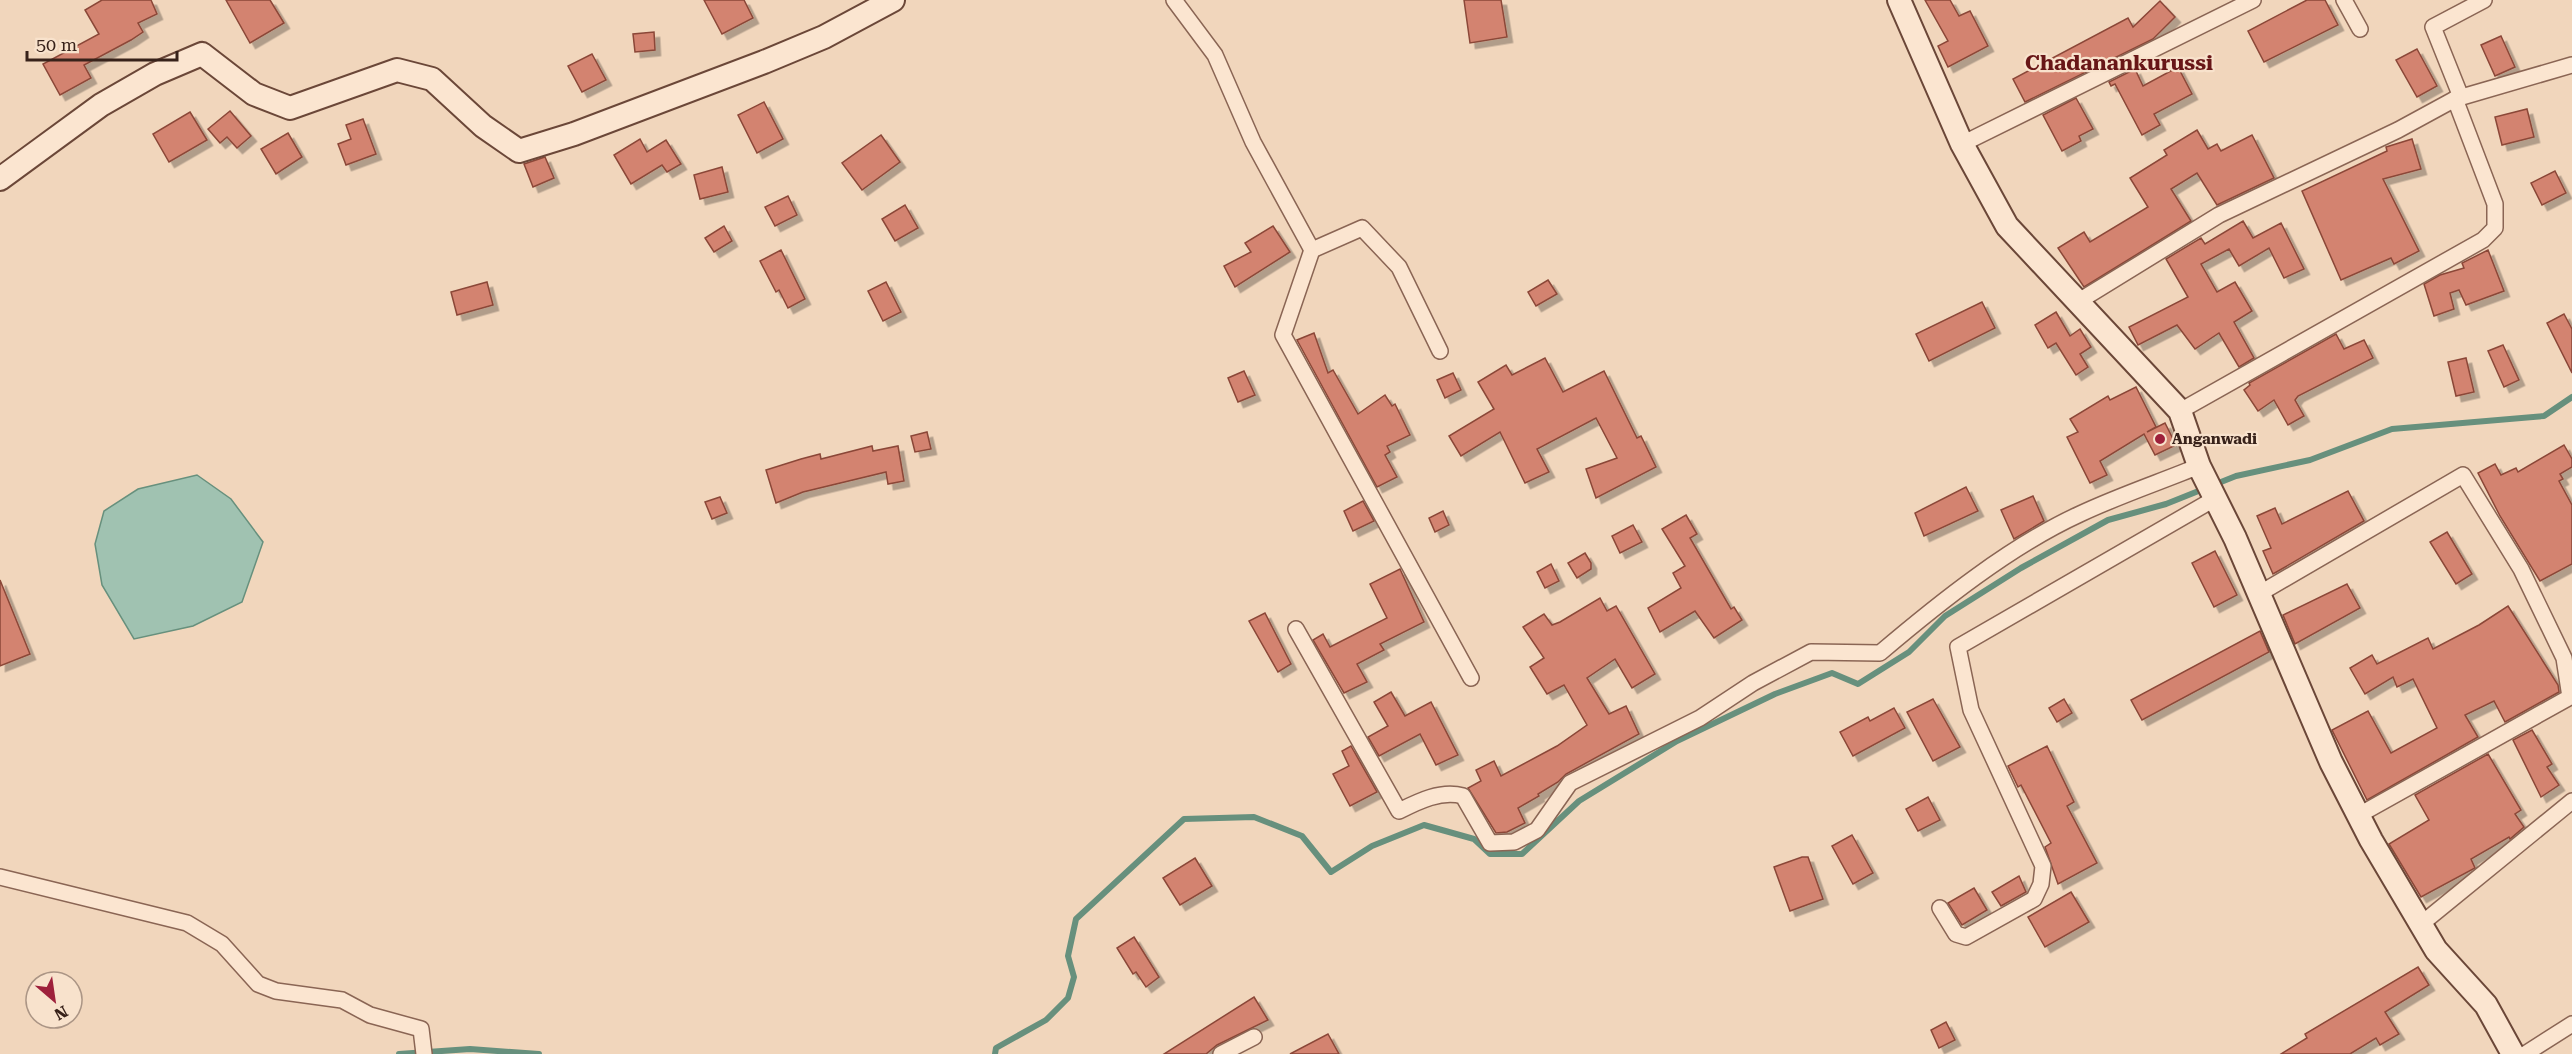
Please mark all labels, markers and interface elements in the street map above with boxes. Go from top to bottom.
scale bar [27,24,177,62]
text: 50 m [36,34,77,55]
district label: Chadanankurussi [2025,51,2213,75]
place label: Anganwadi [2172,430,2257,448]
marker: Anganwadi [2153,432,2167,446]
north arrow [24,970,84,1030]
text: N [51,1001,71,1024]

